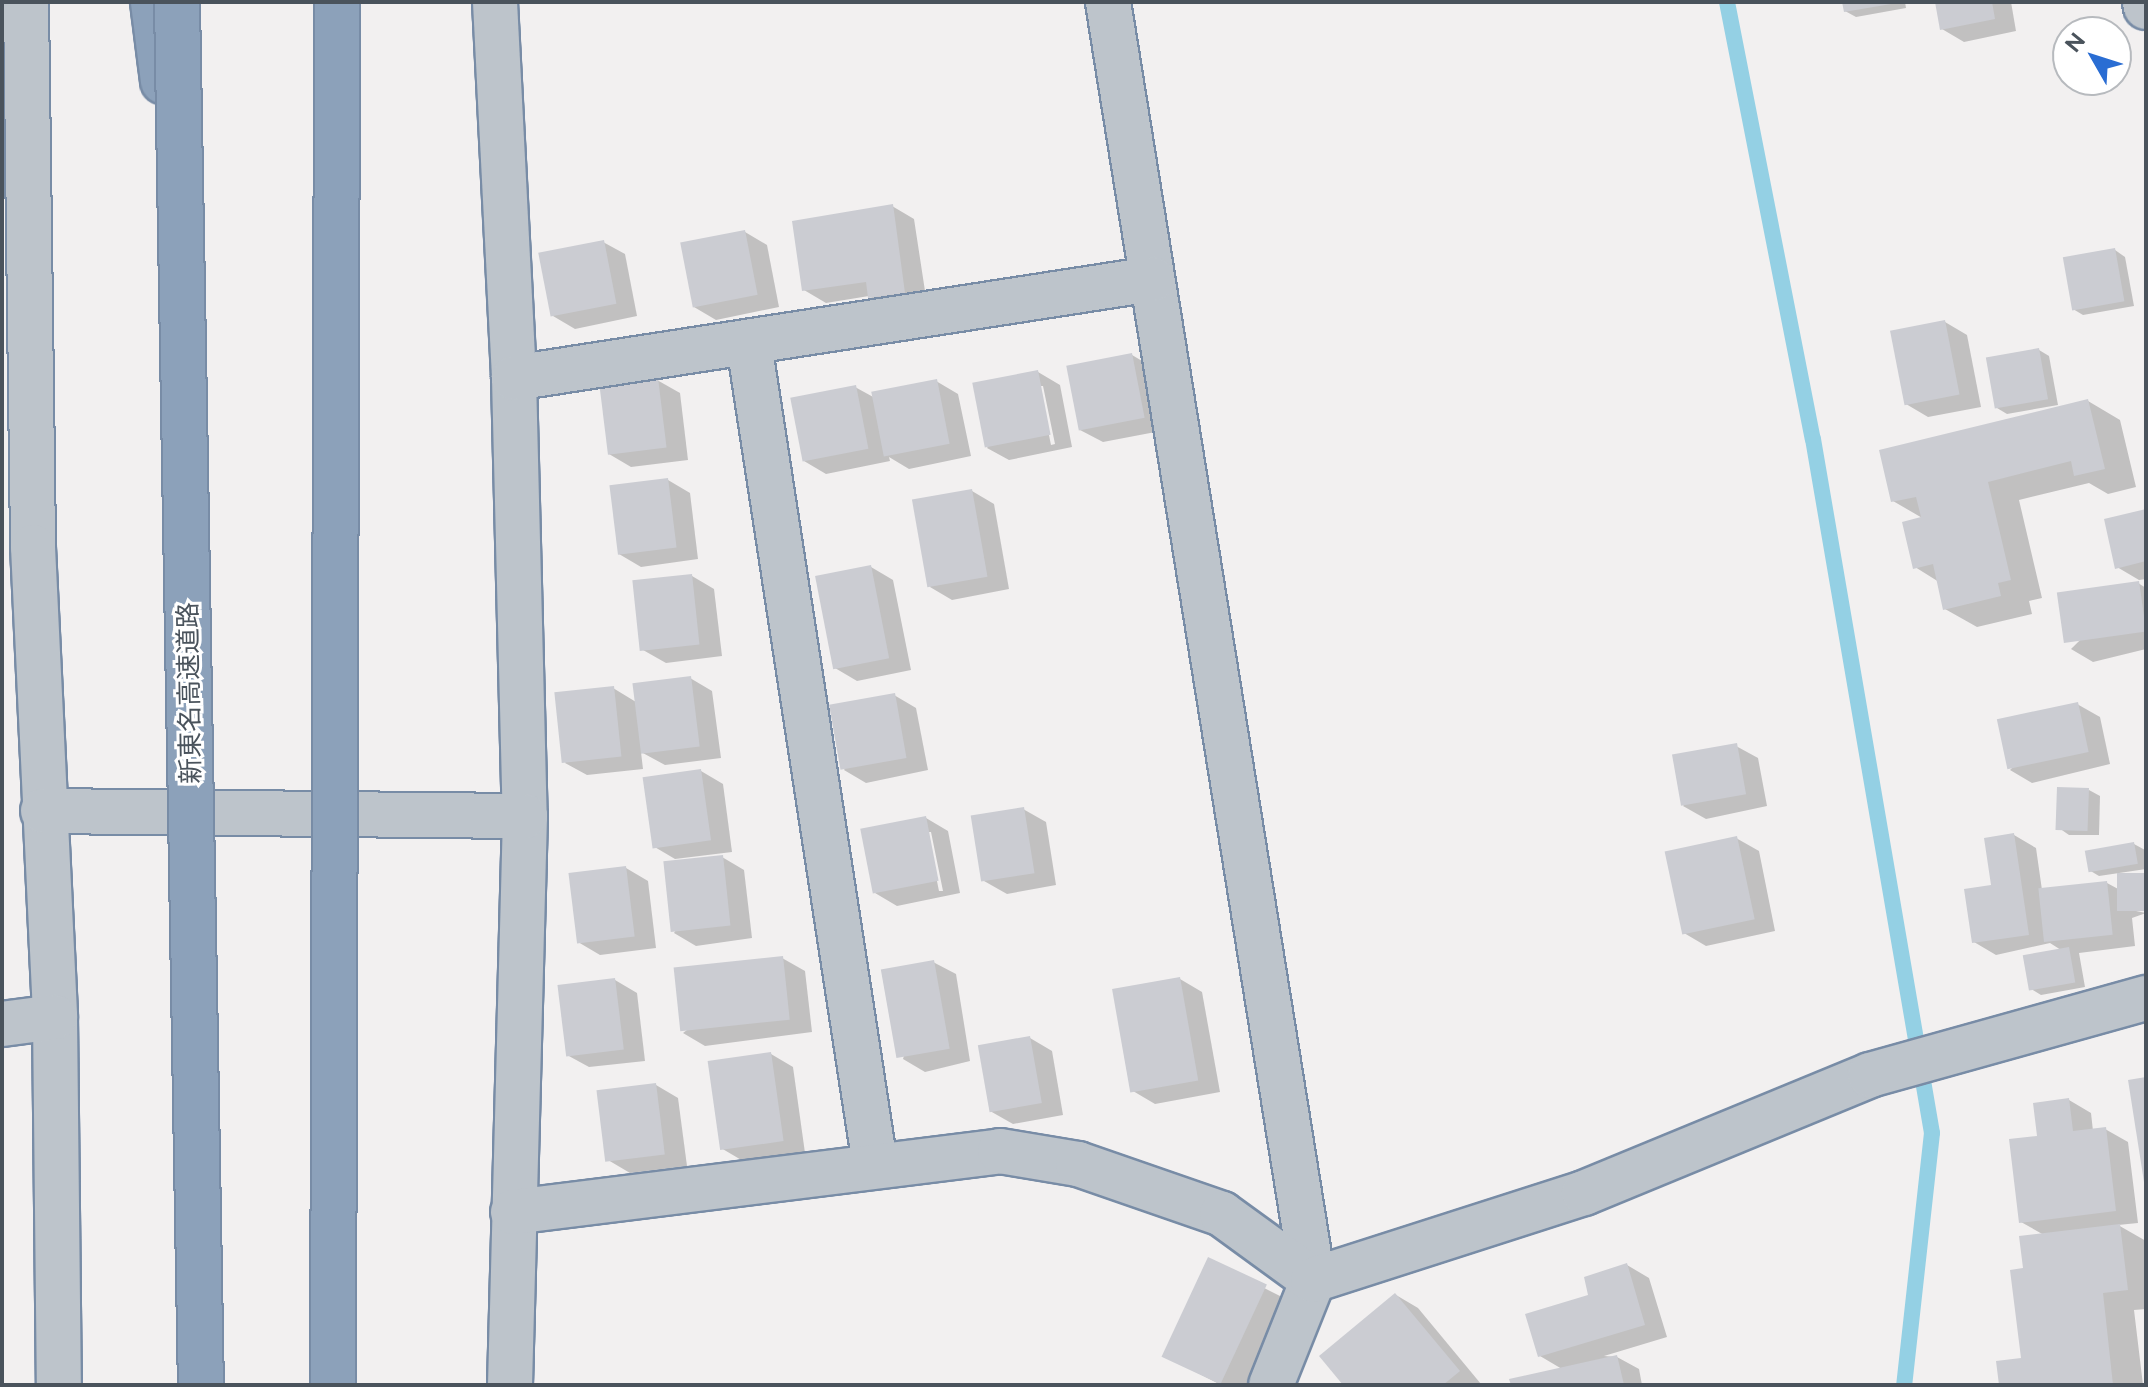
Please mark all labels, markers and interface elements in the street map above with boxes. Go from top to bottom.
north arrow [2052,16,2132,96]
text: N [2060,27,2090,57]
street label: 新東名高速道路 [173,602,207,784]

